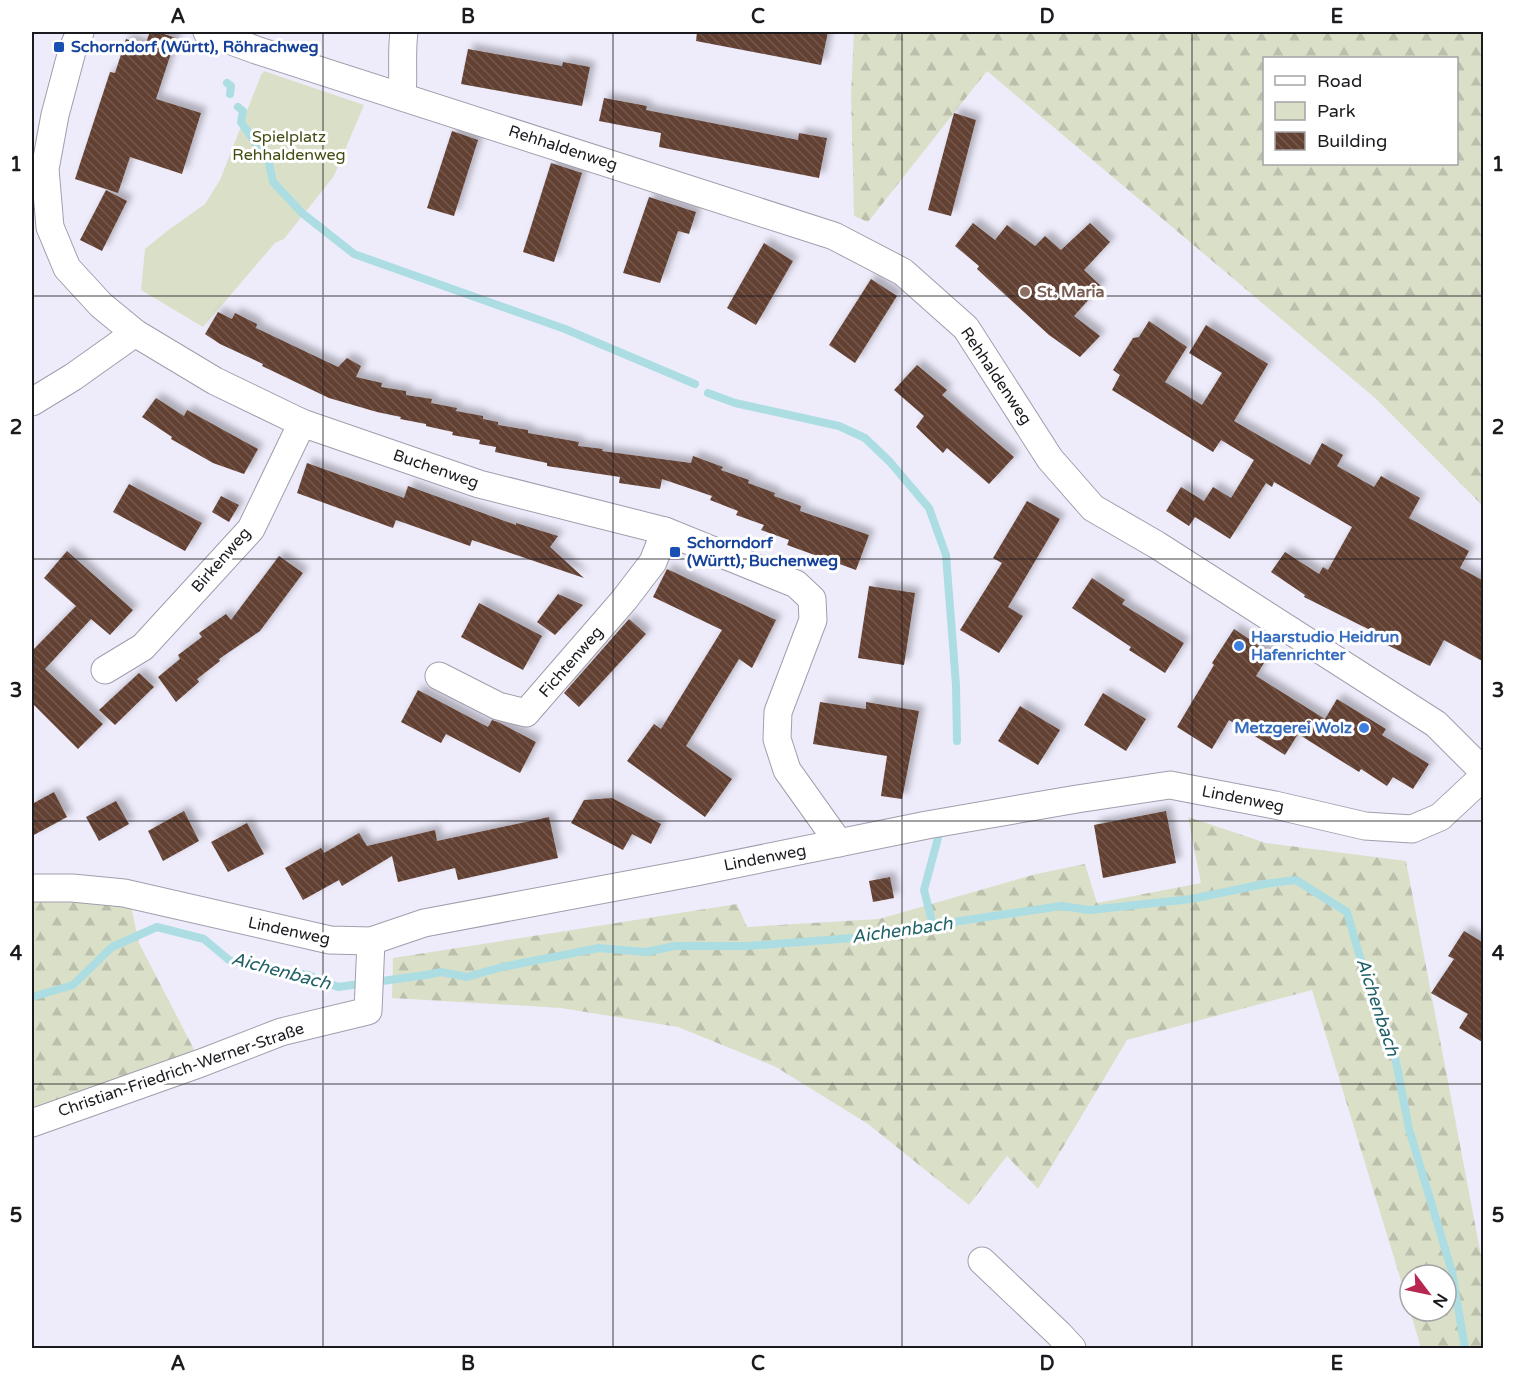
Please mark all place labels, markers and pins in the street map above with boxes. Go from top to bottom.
place label: Schorndorf (Württ), Röhrachweg [71,37,319,57]
marker: Schorndorf (Württ), Röhrachweg [52,40,66,54]
place label: St. Maria [1037,282,1105,302]
marker: St. Maria [1018,285,1032,299]
place label: Schorndorf (Württ), Buchenweg [687,533,838,571]
marker: Schorndorf (Württ), Buchenweg [668,545,682,559]
place label: Haarstudio Heidrun Hafenrichter [1251,627,1399,665]
marker: Haarstudio Heidrun Hafenrichter [1232,639,1246,653]
place label: Metzgerei Wolz [1234,718,1352,738]
marker: Metzgerei Wolz [1357,721,1371,735]

